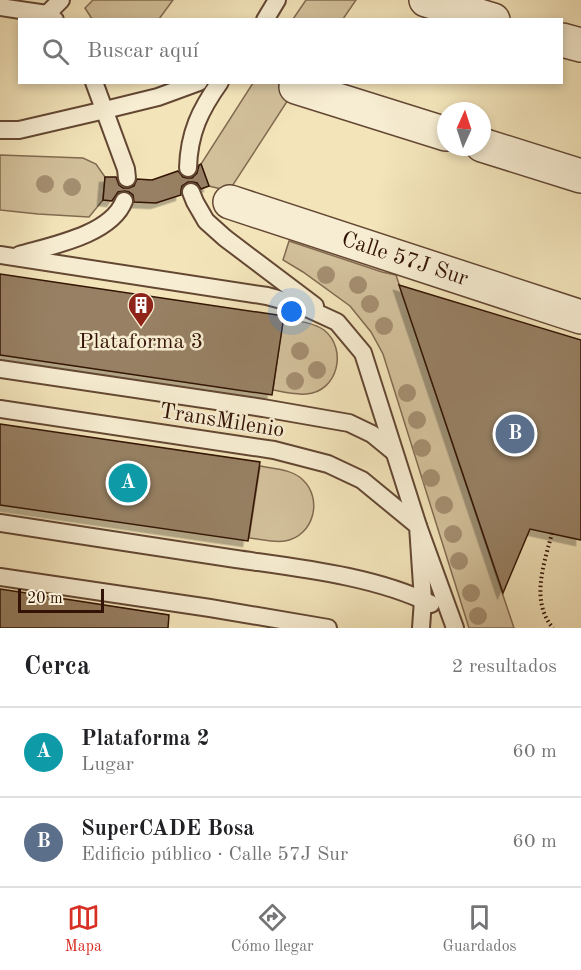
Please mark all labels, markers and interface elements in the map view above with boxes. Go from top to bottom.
search box [18,18,563,84]
icon: search [39,35,72,68]
text: Buscar aquí [87,40,199,62]
north arrow [437,102,491,156]
street label: Calle 57J Sur [339,228,471,290]
building icon: Plataforma 3 [126,290,156,328]
your location [277,297,306,326]
place label: Plataforma 3 [79,331,203,353]
street label: TransMilenio [158,400,286,442]
pin: B [496,412,534,456]
pin: A [108,460,148,506]
scale bar [18,586,104,614]
text: 20 m [27,591,63,607]
text: Cerca [24,654,90,680]
text: 2 resultados [452,657,557,677]
text: Plataforma 2 [81,728,210,750]
text: A [36,742,51,762]
text: 60 m [512,742,557,762]
text: Lugar [81,755,134,775]
text: SuperCADE Bosa [81,818,255,840]
text: B [36,832,51,852]
text: 60 m [512,832,557,852]
text: Edificio público · Calle 57J Sur [81,845,348,865]
tab: Mapa [64,901,102,957]
tab: Cómo llegar [231,901,314,957]
tab: Guardados [443,901,517,957]

